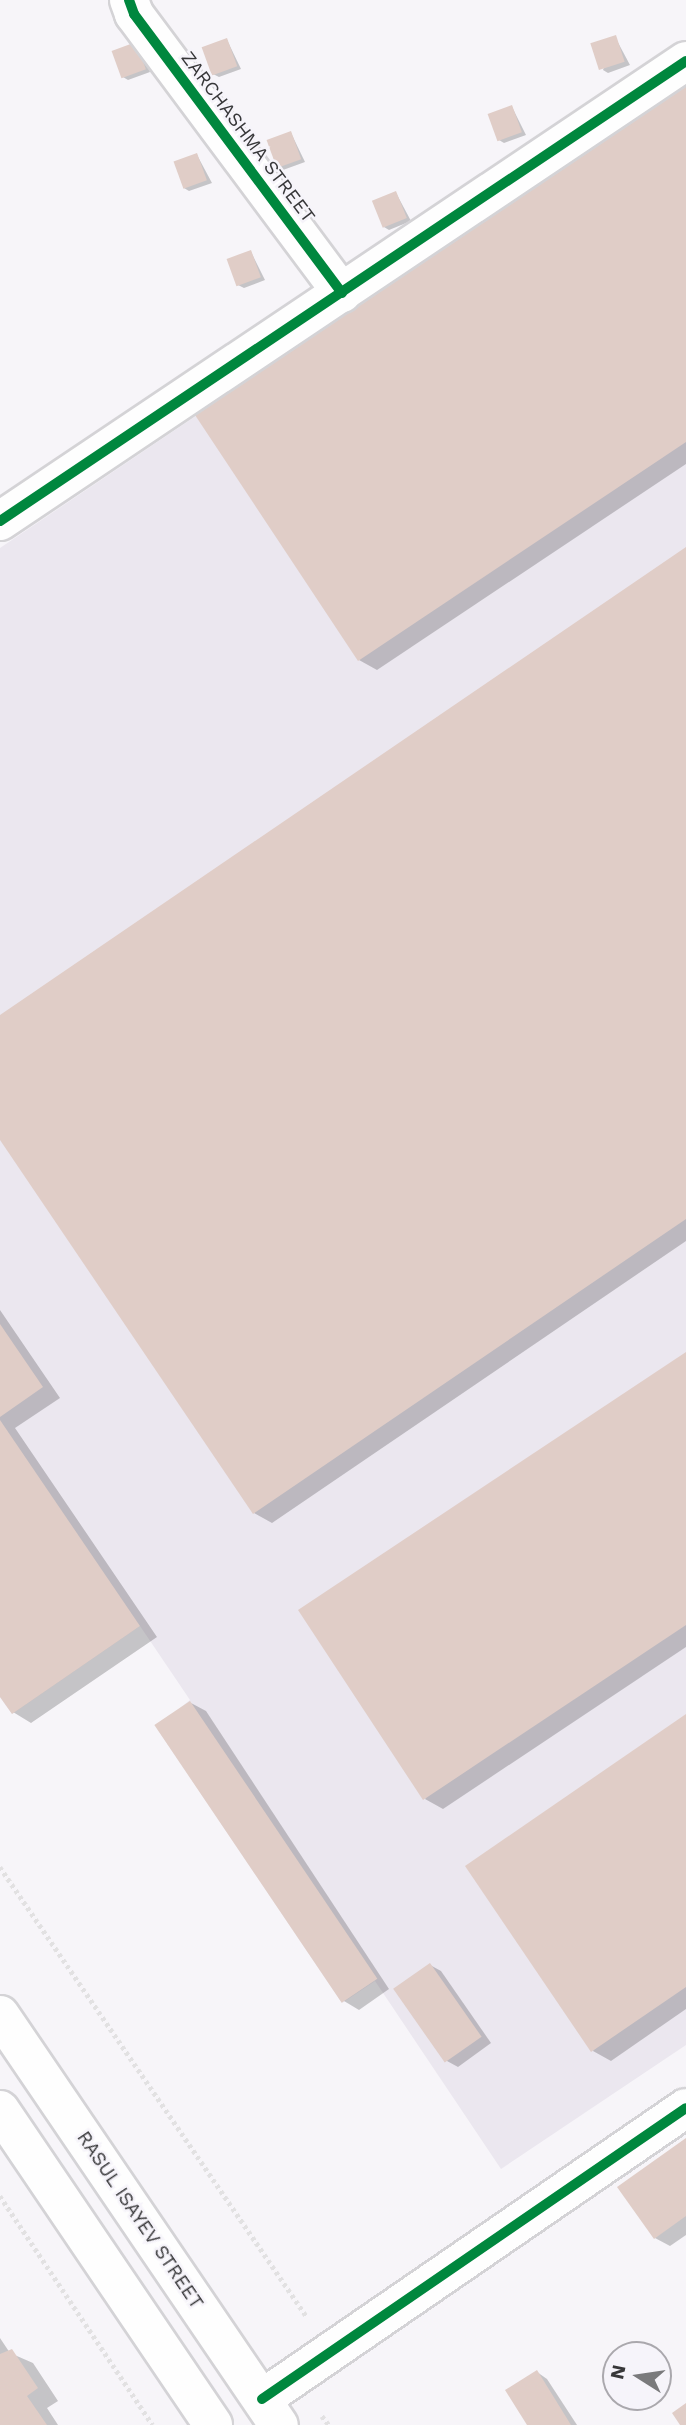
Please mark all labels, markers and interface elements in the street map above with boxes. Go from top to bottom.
street label: ZARCHASHMA STREET [176,47,320,227]
street label: RASUL ISAYEV STREET [72,2126,208,2314]
north arrow [602,2341,672,2411]
text: N [605,2363,631,2381]

